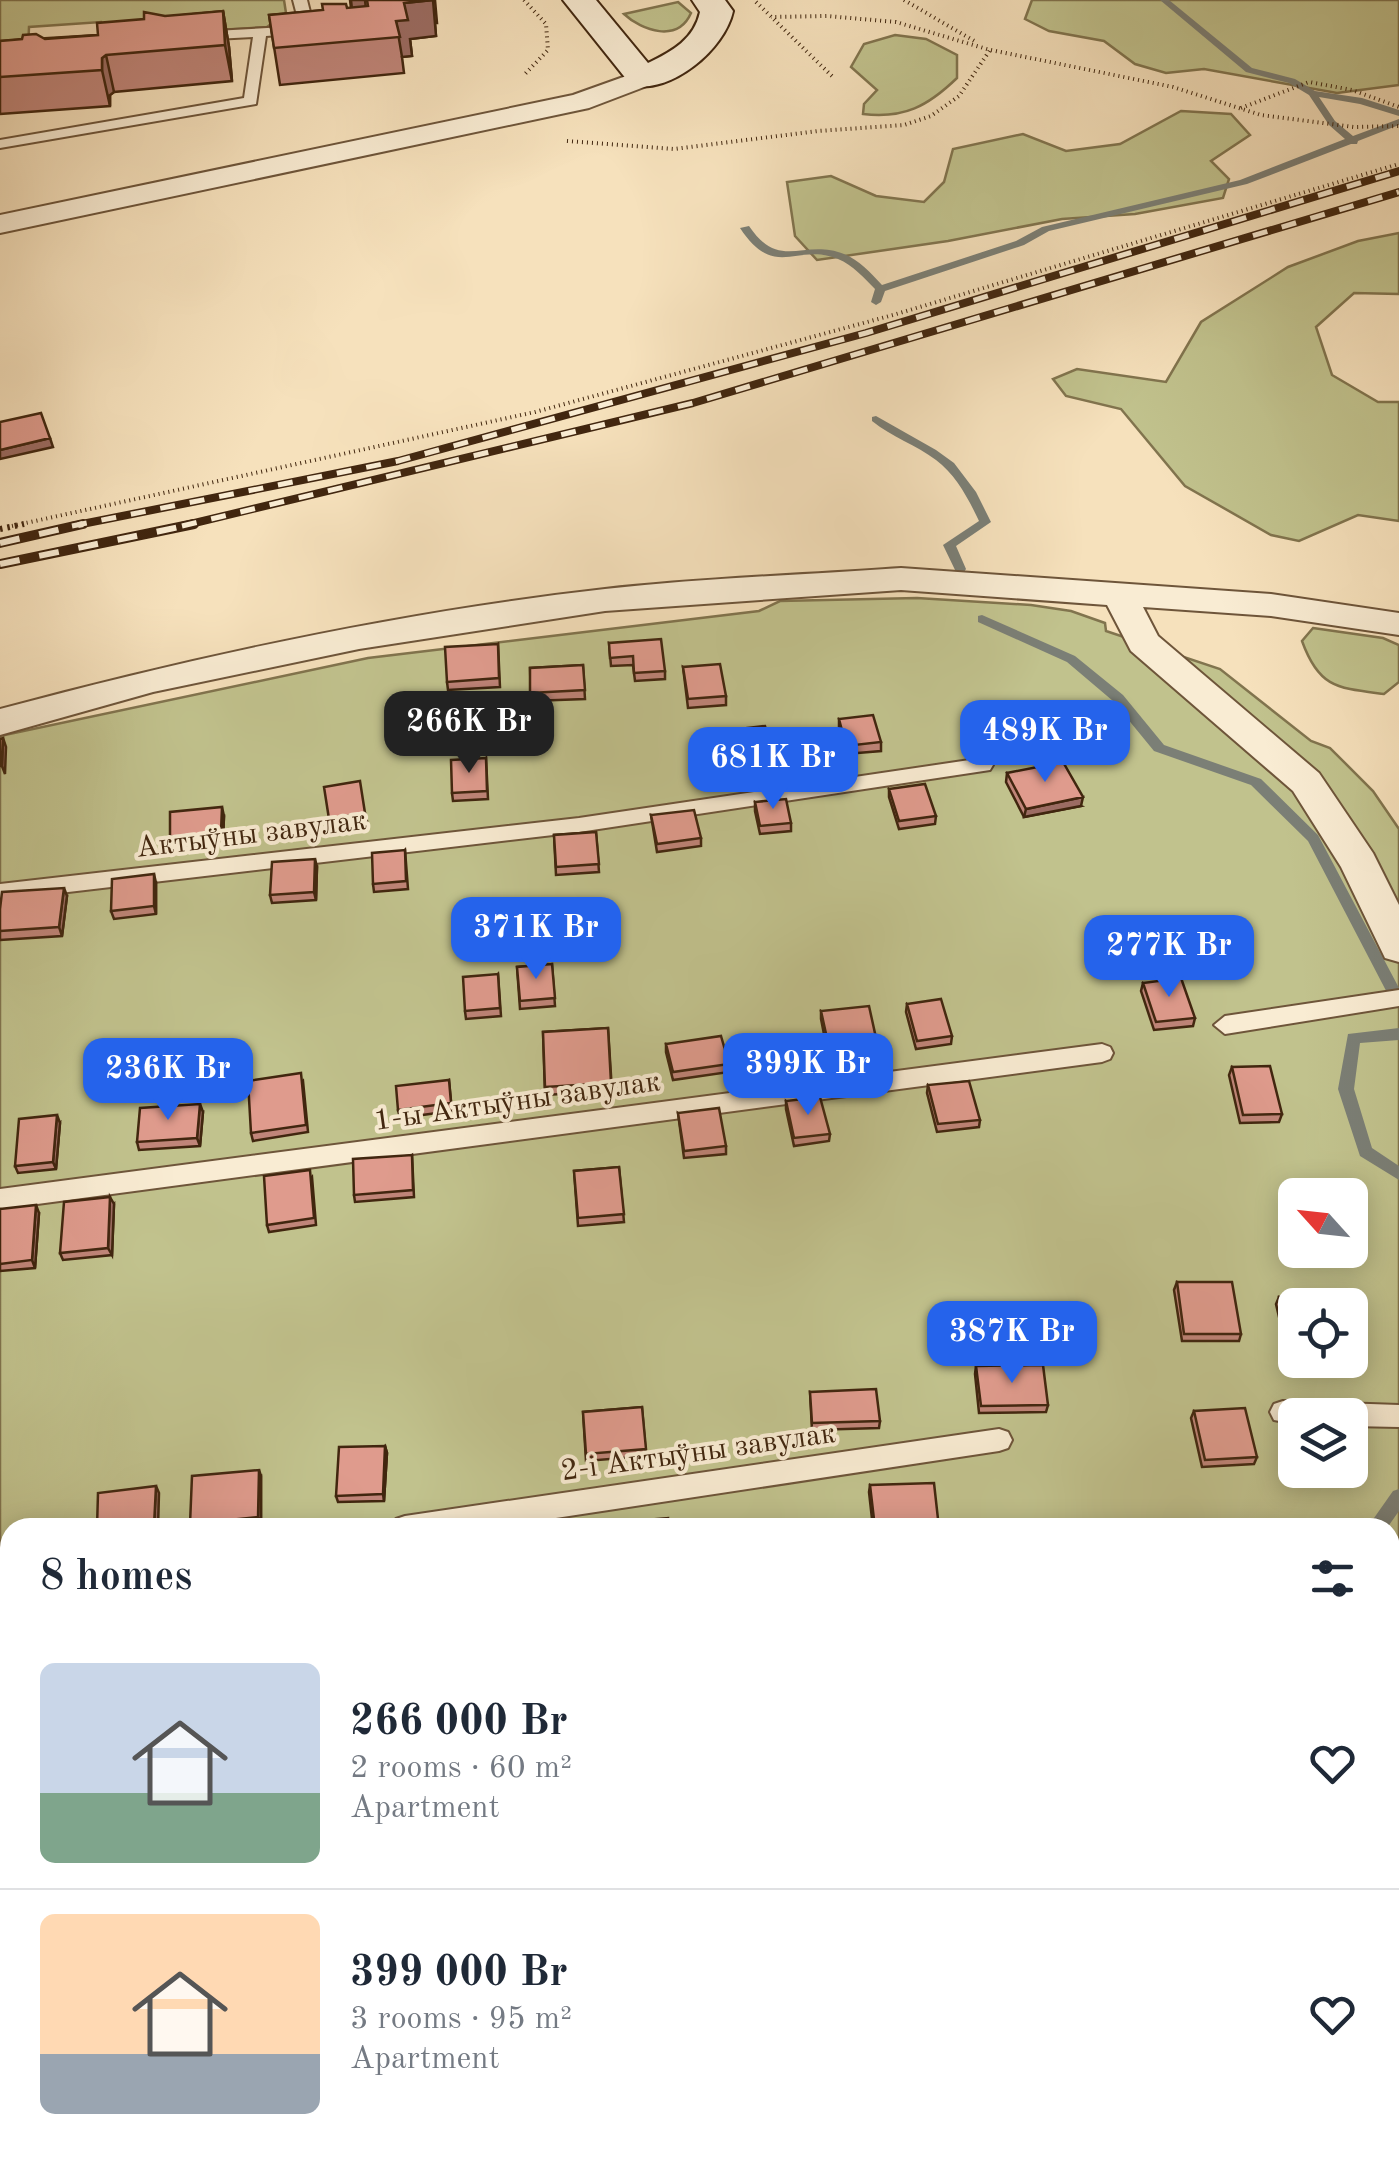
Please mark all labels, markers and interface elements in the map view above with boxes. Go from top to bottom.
pin: 266K Br [377,691,561,776]
pin: 489K Br [953,700,1137,785]
text: 266K Br [406,707,532,739]
text: 489K Br [982,716,1108,748]
pin: 681K Br [681,727,865,812]
text: 681K Br [710,743,836,775]
street label: Актыўны завулак [134,806,368,864]
pin: 371K Br [444,897,628,982]
text: 371K Br [473,913,599,945]
pin: 277K Br [1077,915,1261,1000]
text: 277K Br [1106,931,1232,963]
pin: 399K Br [716,1033,900,1118]
pin: 236K Br [76,1038,260,1123]
text: 399K Br [745,1049,871,1081]
text: 236K Br [105,1054,231,1086]
street label: 1-ы Актыўны завулак [372,1067,662,1137]
north arrow [1278,1178,1368,1268]
map controls [1278,1178,1368,1488]
button: locate [1278,1288,1368,1378]
pin: 387K Br [920,1301,1104,1386]
text: 387K Br [949,1317,1075,1349]
button: layers [1278,1398,1368,1488]
street label: 2-і Актыўны завулак [559,1419,838,1487]
icon: filters [1305,1551,1360,1606]
text: 8 homes [40,1557,192,1599]
text: 266 000 Br [350,1702,568,1744]
icon: home [120,1703,240,1823]
icon: heart [1305,1736,1360,1791]
text: 2 rooms · 60 m² [350,1753,572,1785]
text: Apartment [350,1793,500,1825]
text: 399 000 Br [350,1953,568,1995]
icon: home [120,1954,240,2074]
icon: heart [1305,1987,1360,2042]
text: 3 rooms · 95 m² [350,2004,572,2036]
text: Apartment [350,2044,500,2076]

